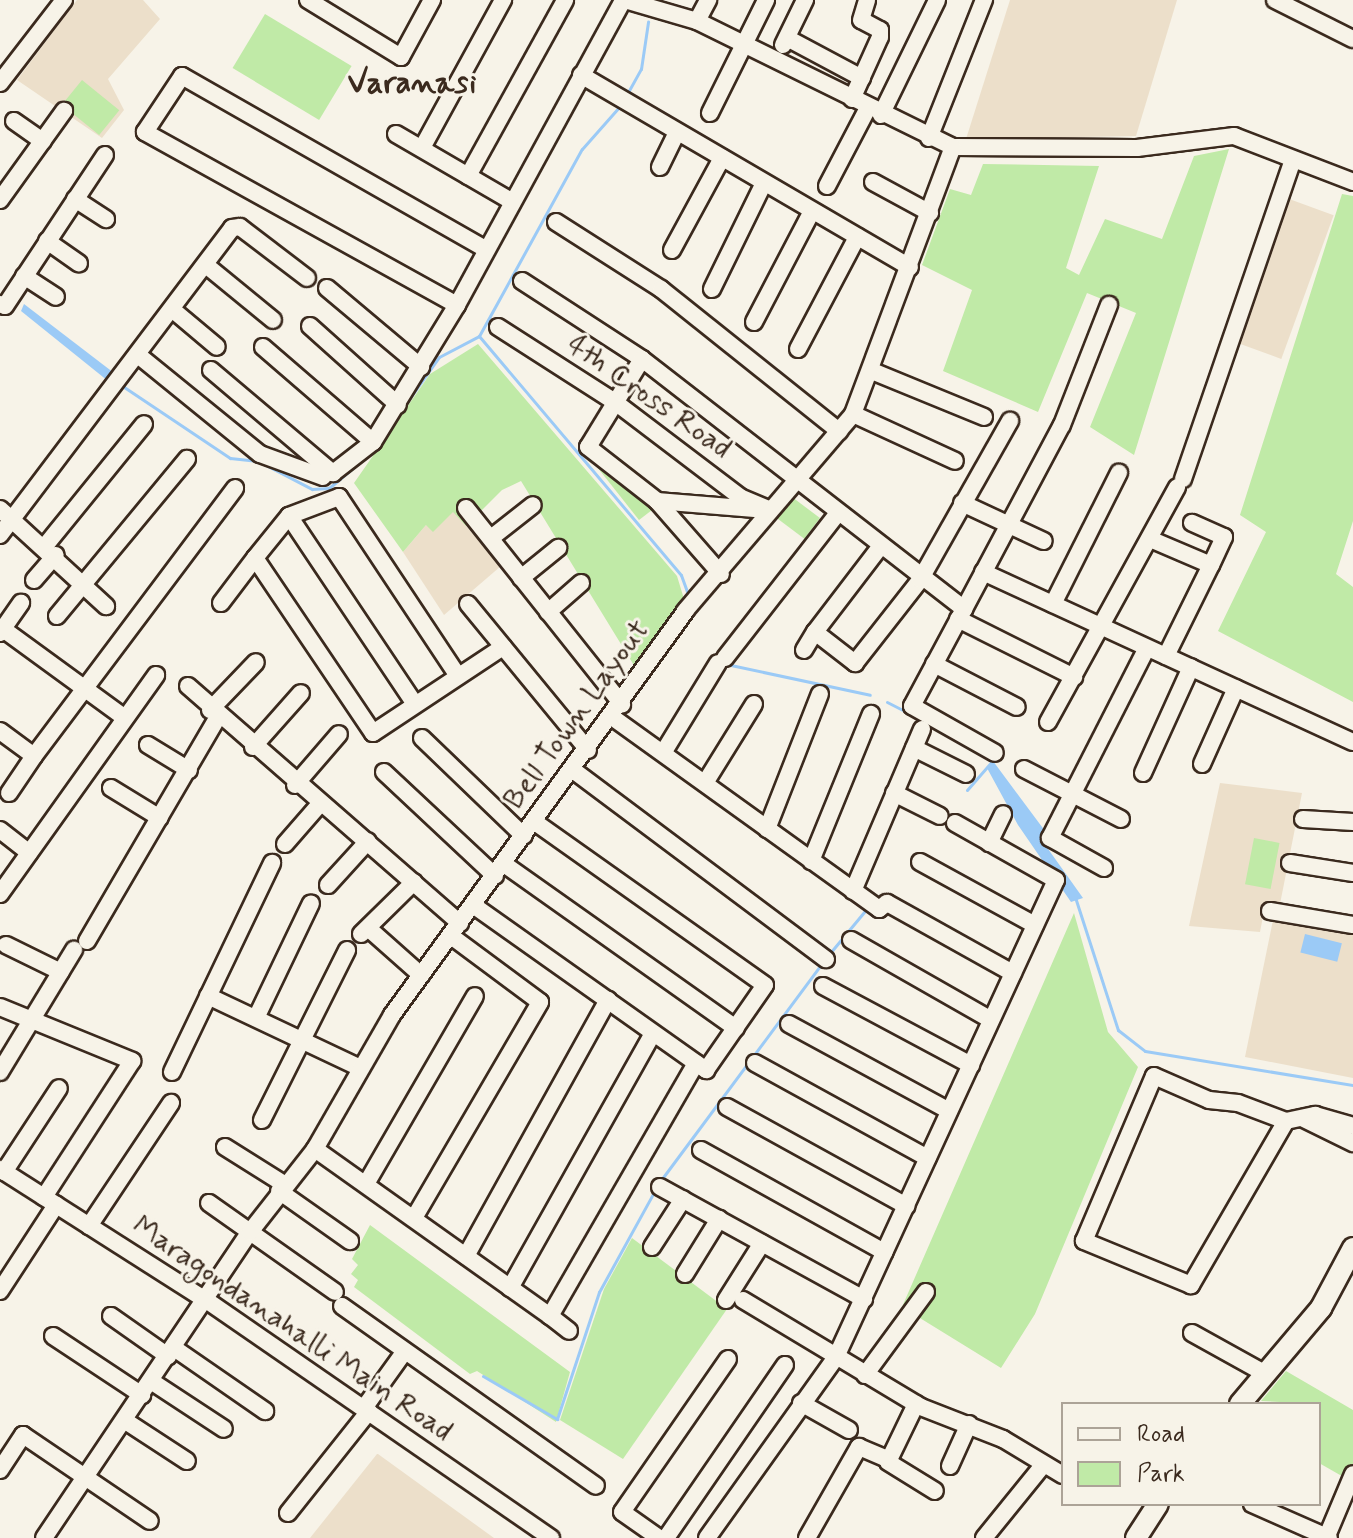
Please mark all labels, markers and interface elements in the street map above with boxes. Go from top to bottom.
district label: Varanasi [347,64,477,102]
street label: 4th Cross Road [560,328,738,466]
street label: Bell Town Layout [496,613,658,817]
street label: Maragondanahalli Main Road [125,1209,459,1449]
legend [1061,1402,1321,1506]
text: Road [1137,1419,1185,1450]
text: Park [1137,1459,1185,1490]

